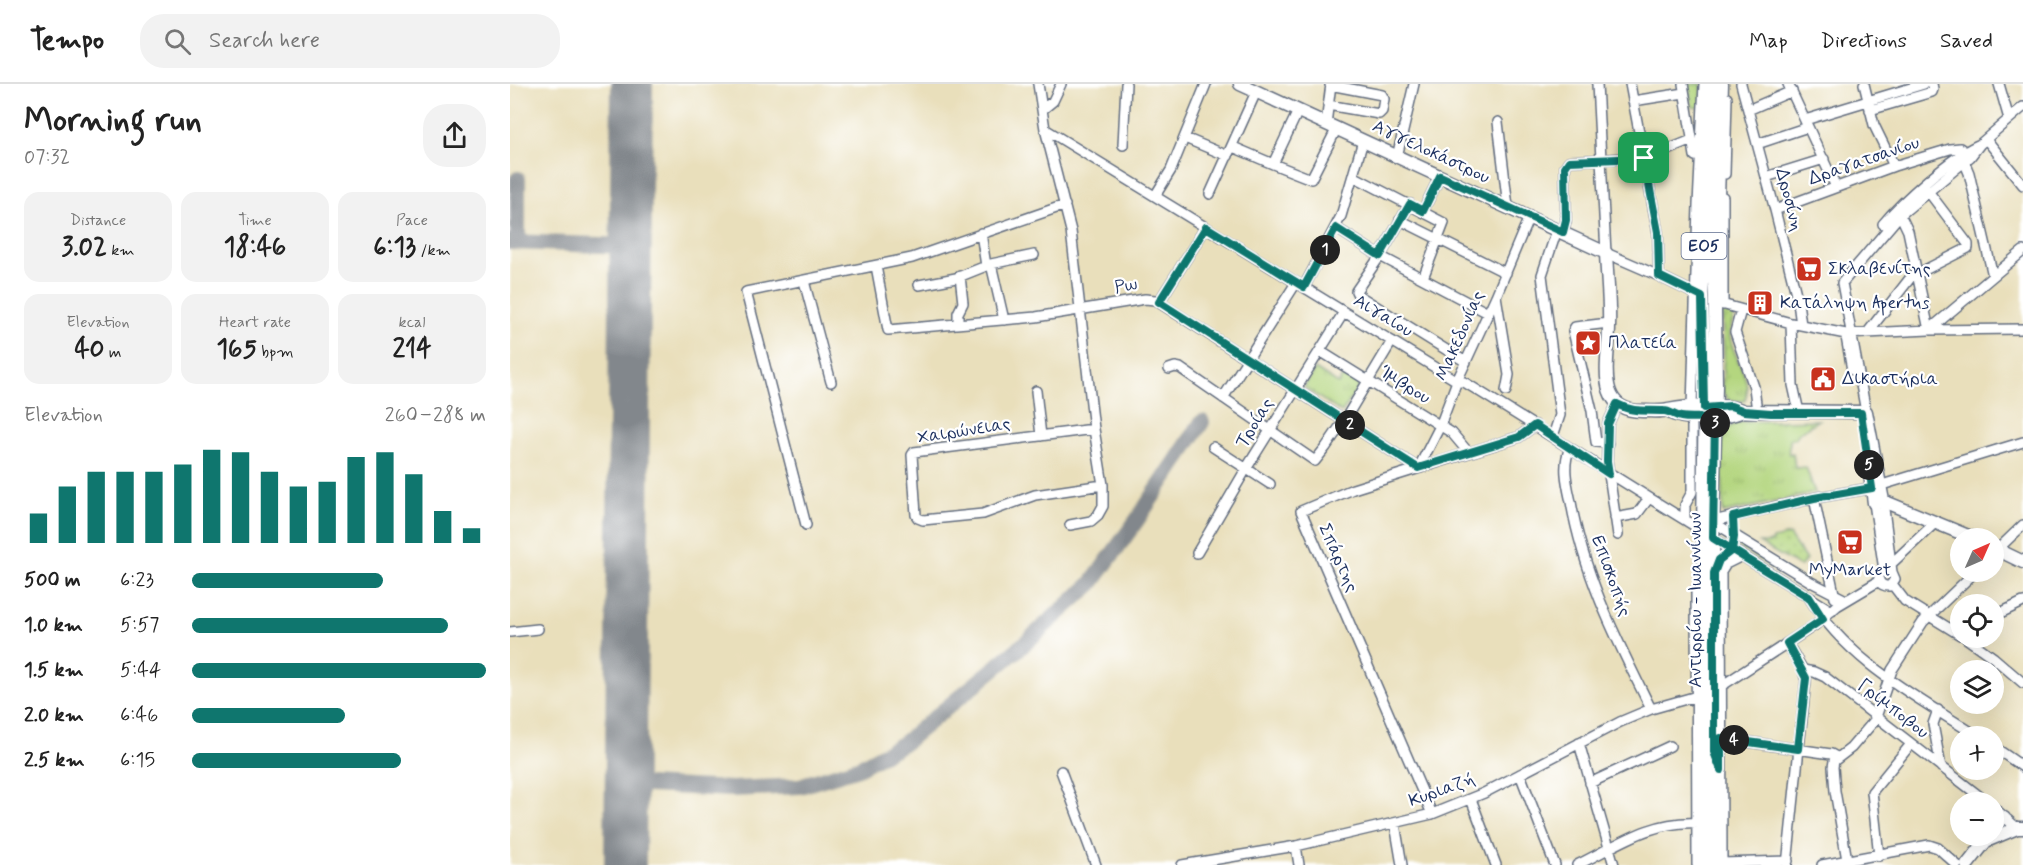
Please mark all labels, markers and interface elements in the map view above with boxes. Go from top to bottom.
search box [140,14,560,68]
text: Tempo [30,23,104,60]
icon: search [161,25,194,58]
text: Search here [209,27,320,55]
text: Map [1749,27,1788,55]
text: Directions [1821,27,1907,55]
text: Saved [1940,27,1993,55]
text: Morning run [24,99,202,143]
button: share [423,104,486,167]
street label: Αγγελοκάστρου [1368,114,1494,190]
street label: Δραγατσανίου [1805,131,1923,191]
pin [1618,132,1669,183]
icon: arrive [1627,141,1660,174]
text: 07:32 [24,144,70,171]
street label: Δροσίνη [1770,166,1808,234]
text: Distance [70,210,126,231]
text: Time [238,210,272,231]
text: Pace [396,210,428,231]
text: 3.02 [61,231,107,265]
text: 18:46 [224,231,286,265]
text: 6:13 [373,231,416,265]
road number: ΕΟ5 [1682,233,1726,259]
pin: 1 [1310,235,1340,265]
text: 1 [1321,239,1329,260]
text: km [107,240,135,261]
text: /km [416,240,451,261]
supermarket icon: Σκλαβενίτης [1794,254,1824,284]
place label: Σκλαβενίτης [1828,257,1931,281]
street label: Ρω [1113,272,1139,300]
street label: Μακεδονίας [1430,287,1491,385]
building icon: Κατάληψη Apertus [1745,288,1775,318]
street label: Αιγαίου [1349,289,1417,343]
place label: Κατάληψη Apertus [1780,291,1929,316]
text: Elevation [67,312,130,333]
text: Heart rate [219,312,291,333]
text: kcal [399,312,425,333]
place icon: Πλατεία [1573,328,1603,358]
place label: Πλατεία [1608,331,1677,355]
text: 40 [74,333,104,367]
text: 165 [216,333,257,367]
text: 214 [392,333,432,367]
text: m [104,342,122,363]
text: bpm [257,342,294,363]
street label: Ίμβρου [1375,360,1435,410]
public building icon: Δικαστήρια [1808,364,1838,394]
place label: Δικαστήρια [1842,367,1938,391]
street label: Τροίας [1230,393,1280,453]
text: Elevation [24,402,103,429]
text: 260–288 m [385,402,486,429]
pin: 3 [1700,408,1730,438]
pin: 2 [1335,410,1365,440]
street label: Χαιρώνειας [916,412,1012,450]
text: 3 [1711,412,1719,433]
text: 2 [1346,414,1354,435]
pin: 5 [1854,450,1884,480]
text: 5 [1864,454,1874,475]
street label: Αντιρρίου - Ιωαννίνων [1684,512,1708,688]
street label: Σπάρτης [1312,520,1364,596]
supermarket icon: MyMarket [1835,527,1865,557]
north arrow [1950,528,2004,582]
map controls [1950,528,2004,846]
street label: Επισκοπής [1585,532,1637,620]
place label: MyMarket [1809,558,1891,582]
text: 500 m [24,567,81,594]
text: 6:23 [120,567,154,594]
button: locate [1950,594,2004,648]
text: 1.0 km [24,612,83,639]
text: 5:57 [120,612,159,639]
text: 1.5 km [24,657,84,684]
text: 5:44 [120,657,161,684]
button: layers [1950,660,2004,714]
street label: Γρίμποβου [1852,674,1934,744]
text: 2.0 km [24,702,84,729]
text: 6:46 [120,702,158,729]
pin: 4 [1719,725,1749,755]
button: + [1950,726,2004,780]
text: 4 [1729,729,1739,750]
text: 2.5 km [24,747,85,774]
text: 6:15 [120,747,155,774]
street label: Κυριαζή [1405,767,1479,813]
button: − [1950,792,2004,846]

